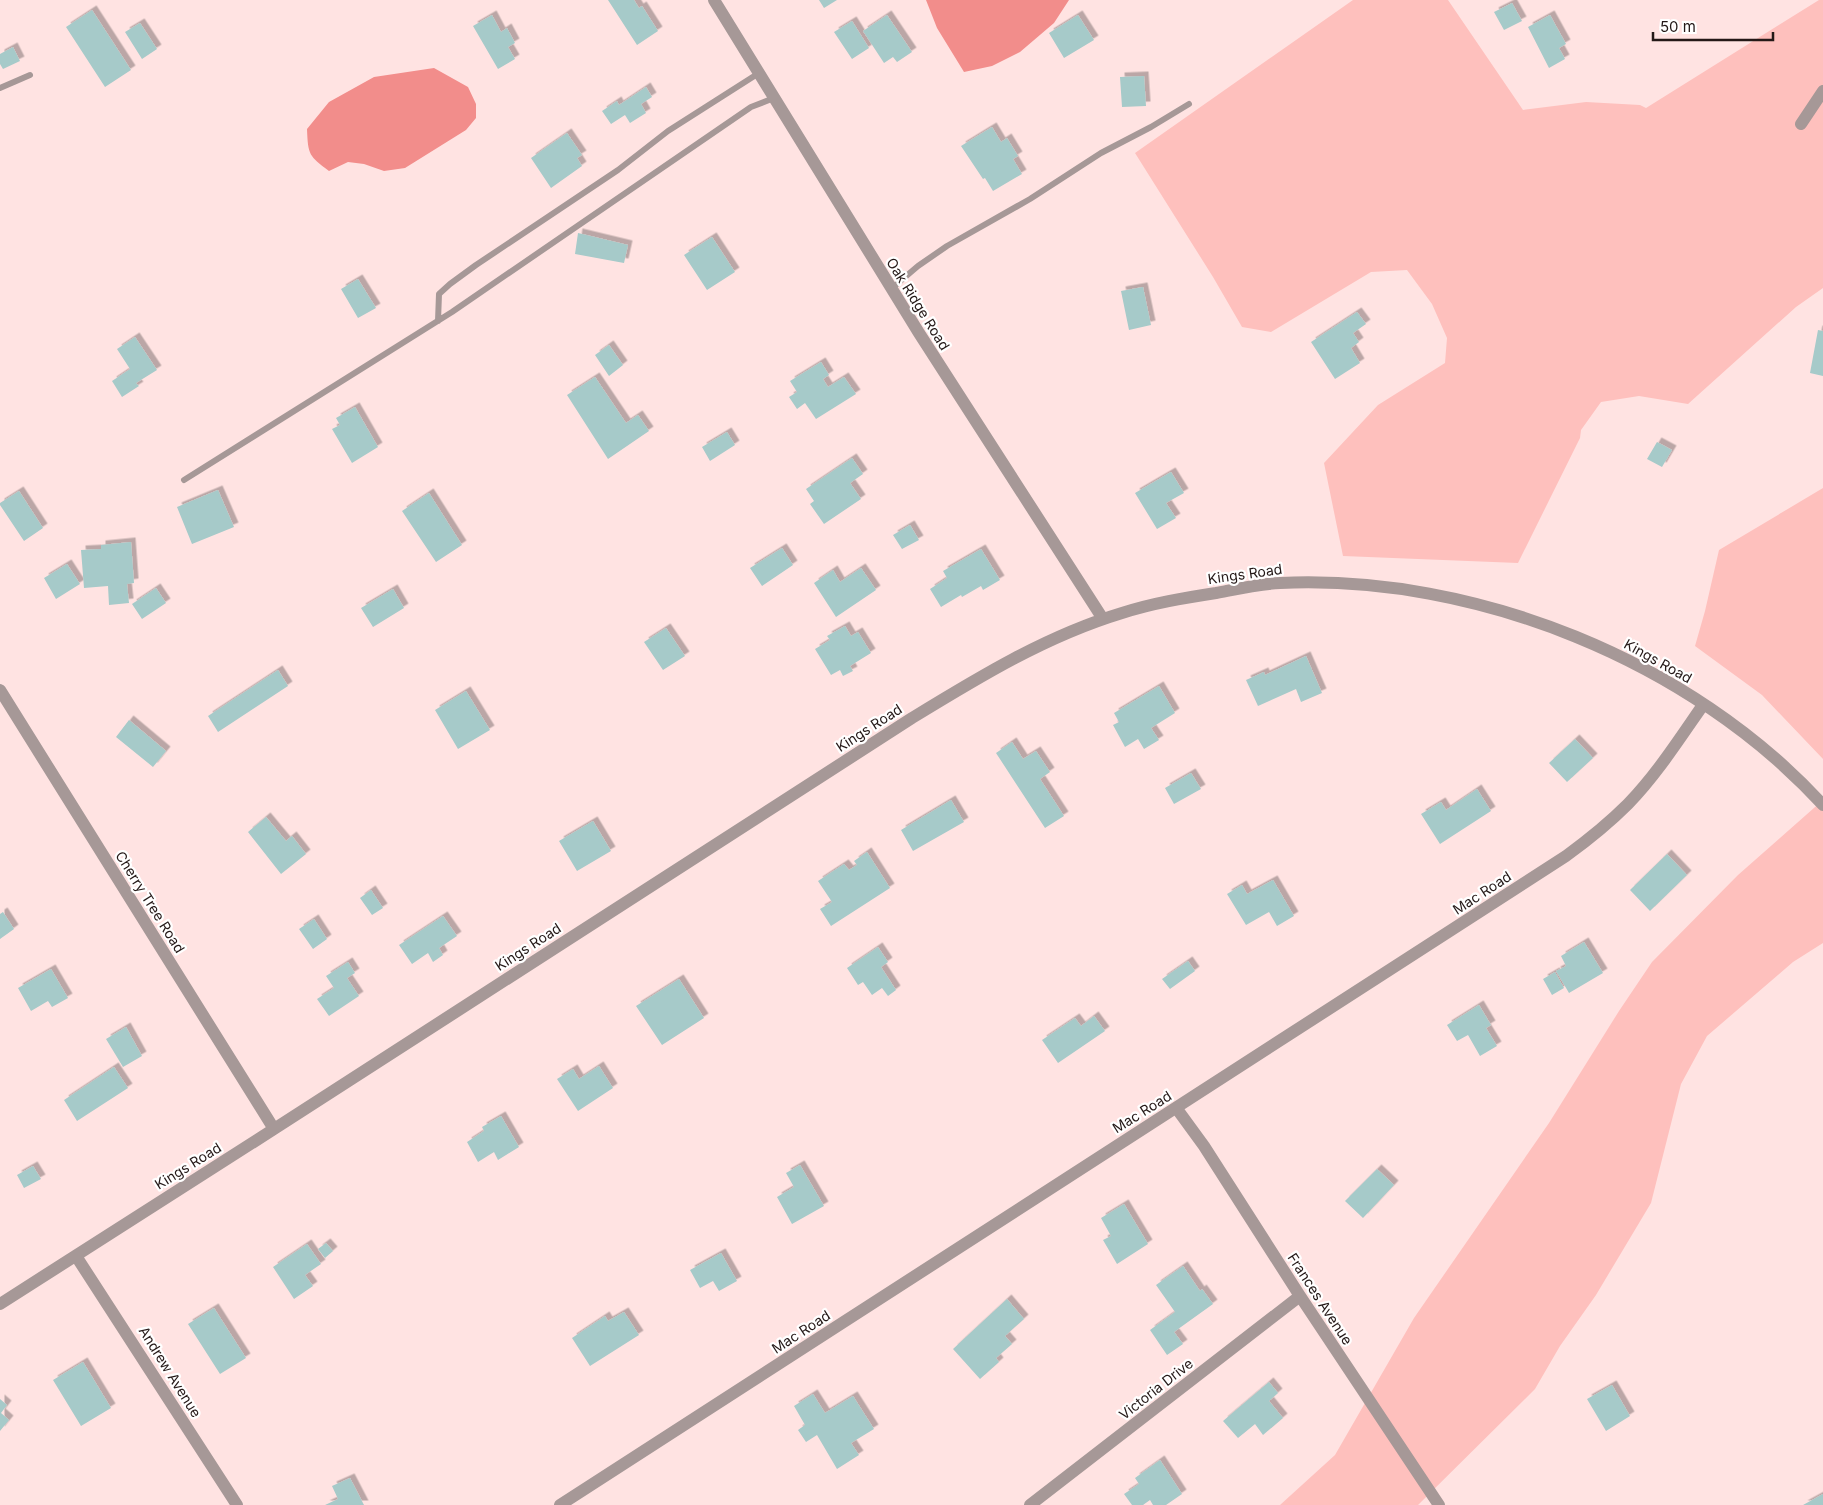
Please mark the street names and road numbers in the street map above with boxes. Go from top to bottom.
street label: Oak Ridge Road [883,254,954,353]
street label: Kings Road [1207,560,1283,587]
street label: Kings Road [1621,635,1695,686]
street label: Kings Road [833,700,905,755]
street label: Cherry Tree Road [112,848,189,956]
street label: Mac Road [1449,867,1514,918]
street label: Kings Road [492,919,564,974]
street label: Mac Road [1109,1087,1174,1136]
street label: Kings Road [151,1138,224,1193]
street label: Frances Avenue [1284,1250,1356,1348]
street label: Mac Road [768,1306,833,1357]
street label: Andrew Avenue [136,1323,205,1420]
street label: Victoria Drive [1115,1354,1196,1423]

